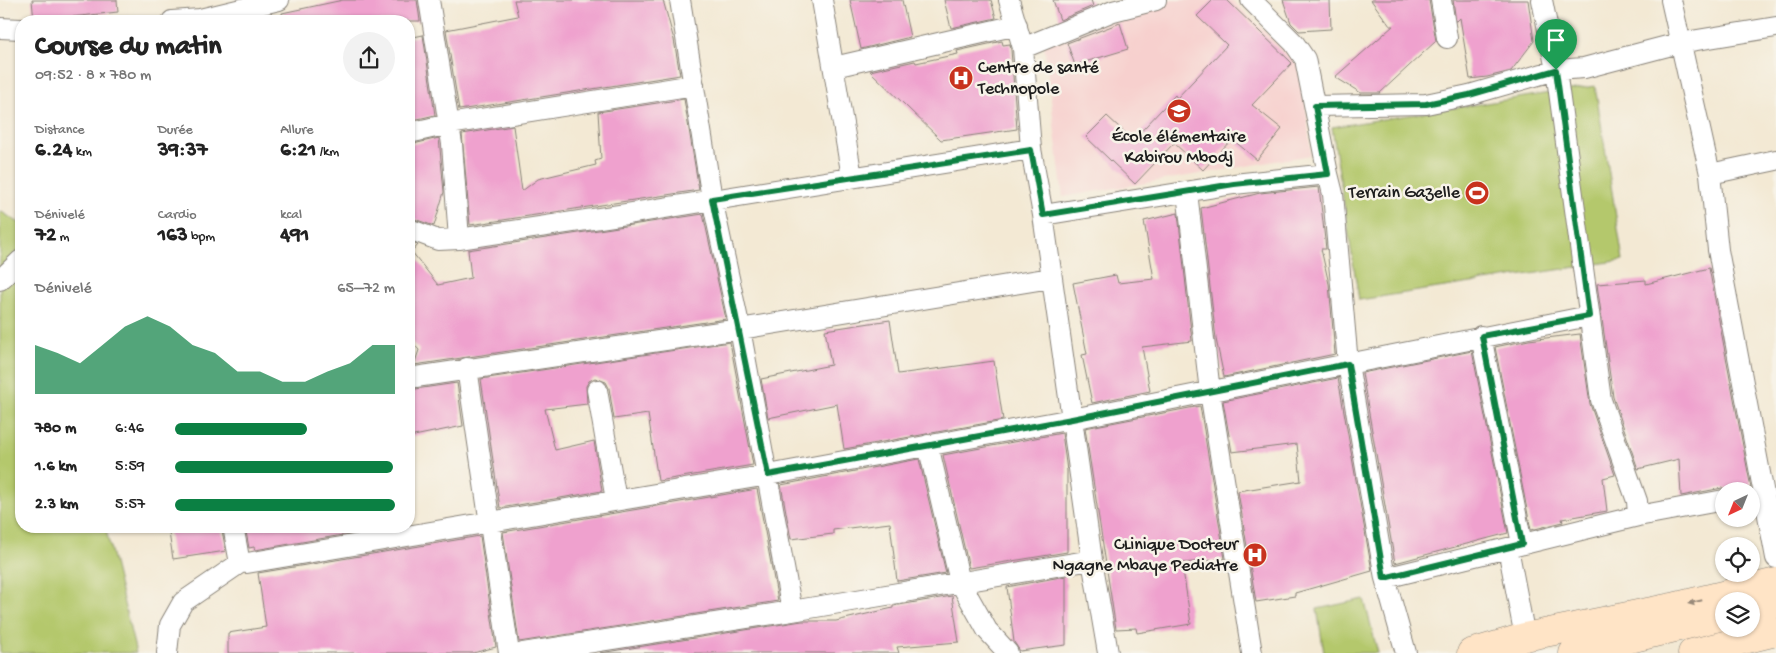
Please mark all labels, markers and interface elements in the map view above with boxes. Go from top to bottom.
pin [1535,19,1577,70]
icon: arrive [1542,26,1570,54]
text: Course du matin [35,31,222,64]
button: share [343,32,395,84]
place label: Centre de santé Technopole [977,58,1099,100]
hospital icon: Centre de santé Technopole [948,65,974,91]
text: 09:52 · 8 × 780 m [35,67,151,86]
school or university icon: École élémentaire Kabirou Mbodj [1166,98,1192,124]
text: Distance [35,122,84,139]
text: Durée [158,122,193,139]
text: Allure [280,122,314,139]
place label: École élémentaire Kabirou Mbodj [1112,127,1247,169]
text: 6.24 [35,139,72,164]
text: 39:37 [158,139,208,164]
text: 6:21 [280,139,316,164]
text: km [72,144,92,161]
text: /km [316,144,339,161]
sports icon: Terrain Gazelle [1464,180,1490,206]
place label: Terrain Gazelle [1348,183,1461,204]
text: Dénivelé [35,207,85,224]
text: Cardio [158,207,196,224]
text: kcal [280,207,302,224]
text: 72 [35,224,56,249]
text: 163 [158,224,188,249]
text: 491 [280,224,309,249]
text: m [56,229,69,246]
text: bpm [188,229,215,246]
text: Dénivelé [35,280,92,299]
text: 65–72 m [337,280,395,299]
text: 780 m [35,420,76,439]
text: 6:46 [115,420,144,439]
text: 1.6 km [35,458,77,477]
text: 5:59 [115,458,145,477]
north arrow [1715,482,1760,528]
map controls [1715,482,1760,637]
text: 2.3 km [35,496,78,515]
text: 5:57 [115,496,145,515]
place label: CLinique Docteur Ngagne Mbaye Pediatre [1053,535,1240,577]
button: locate [1715,537,1760,582]
hospital icon: CLinique Docteur Ngagne Mbaye Pediatre [1242,542,1268,568]
button: layers [1715,592,1760,637]
one-way arrow [1687,598,1702,606]

